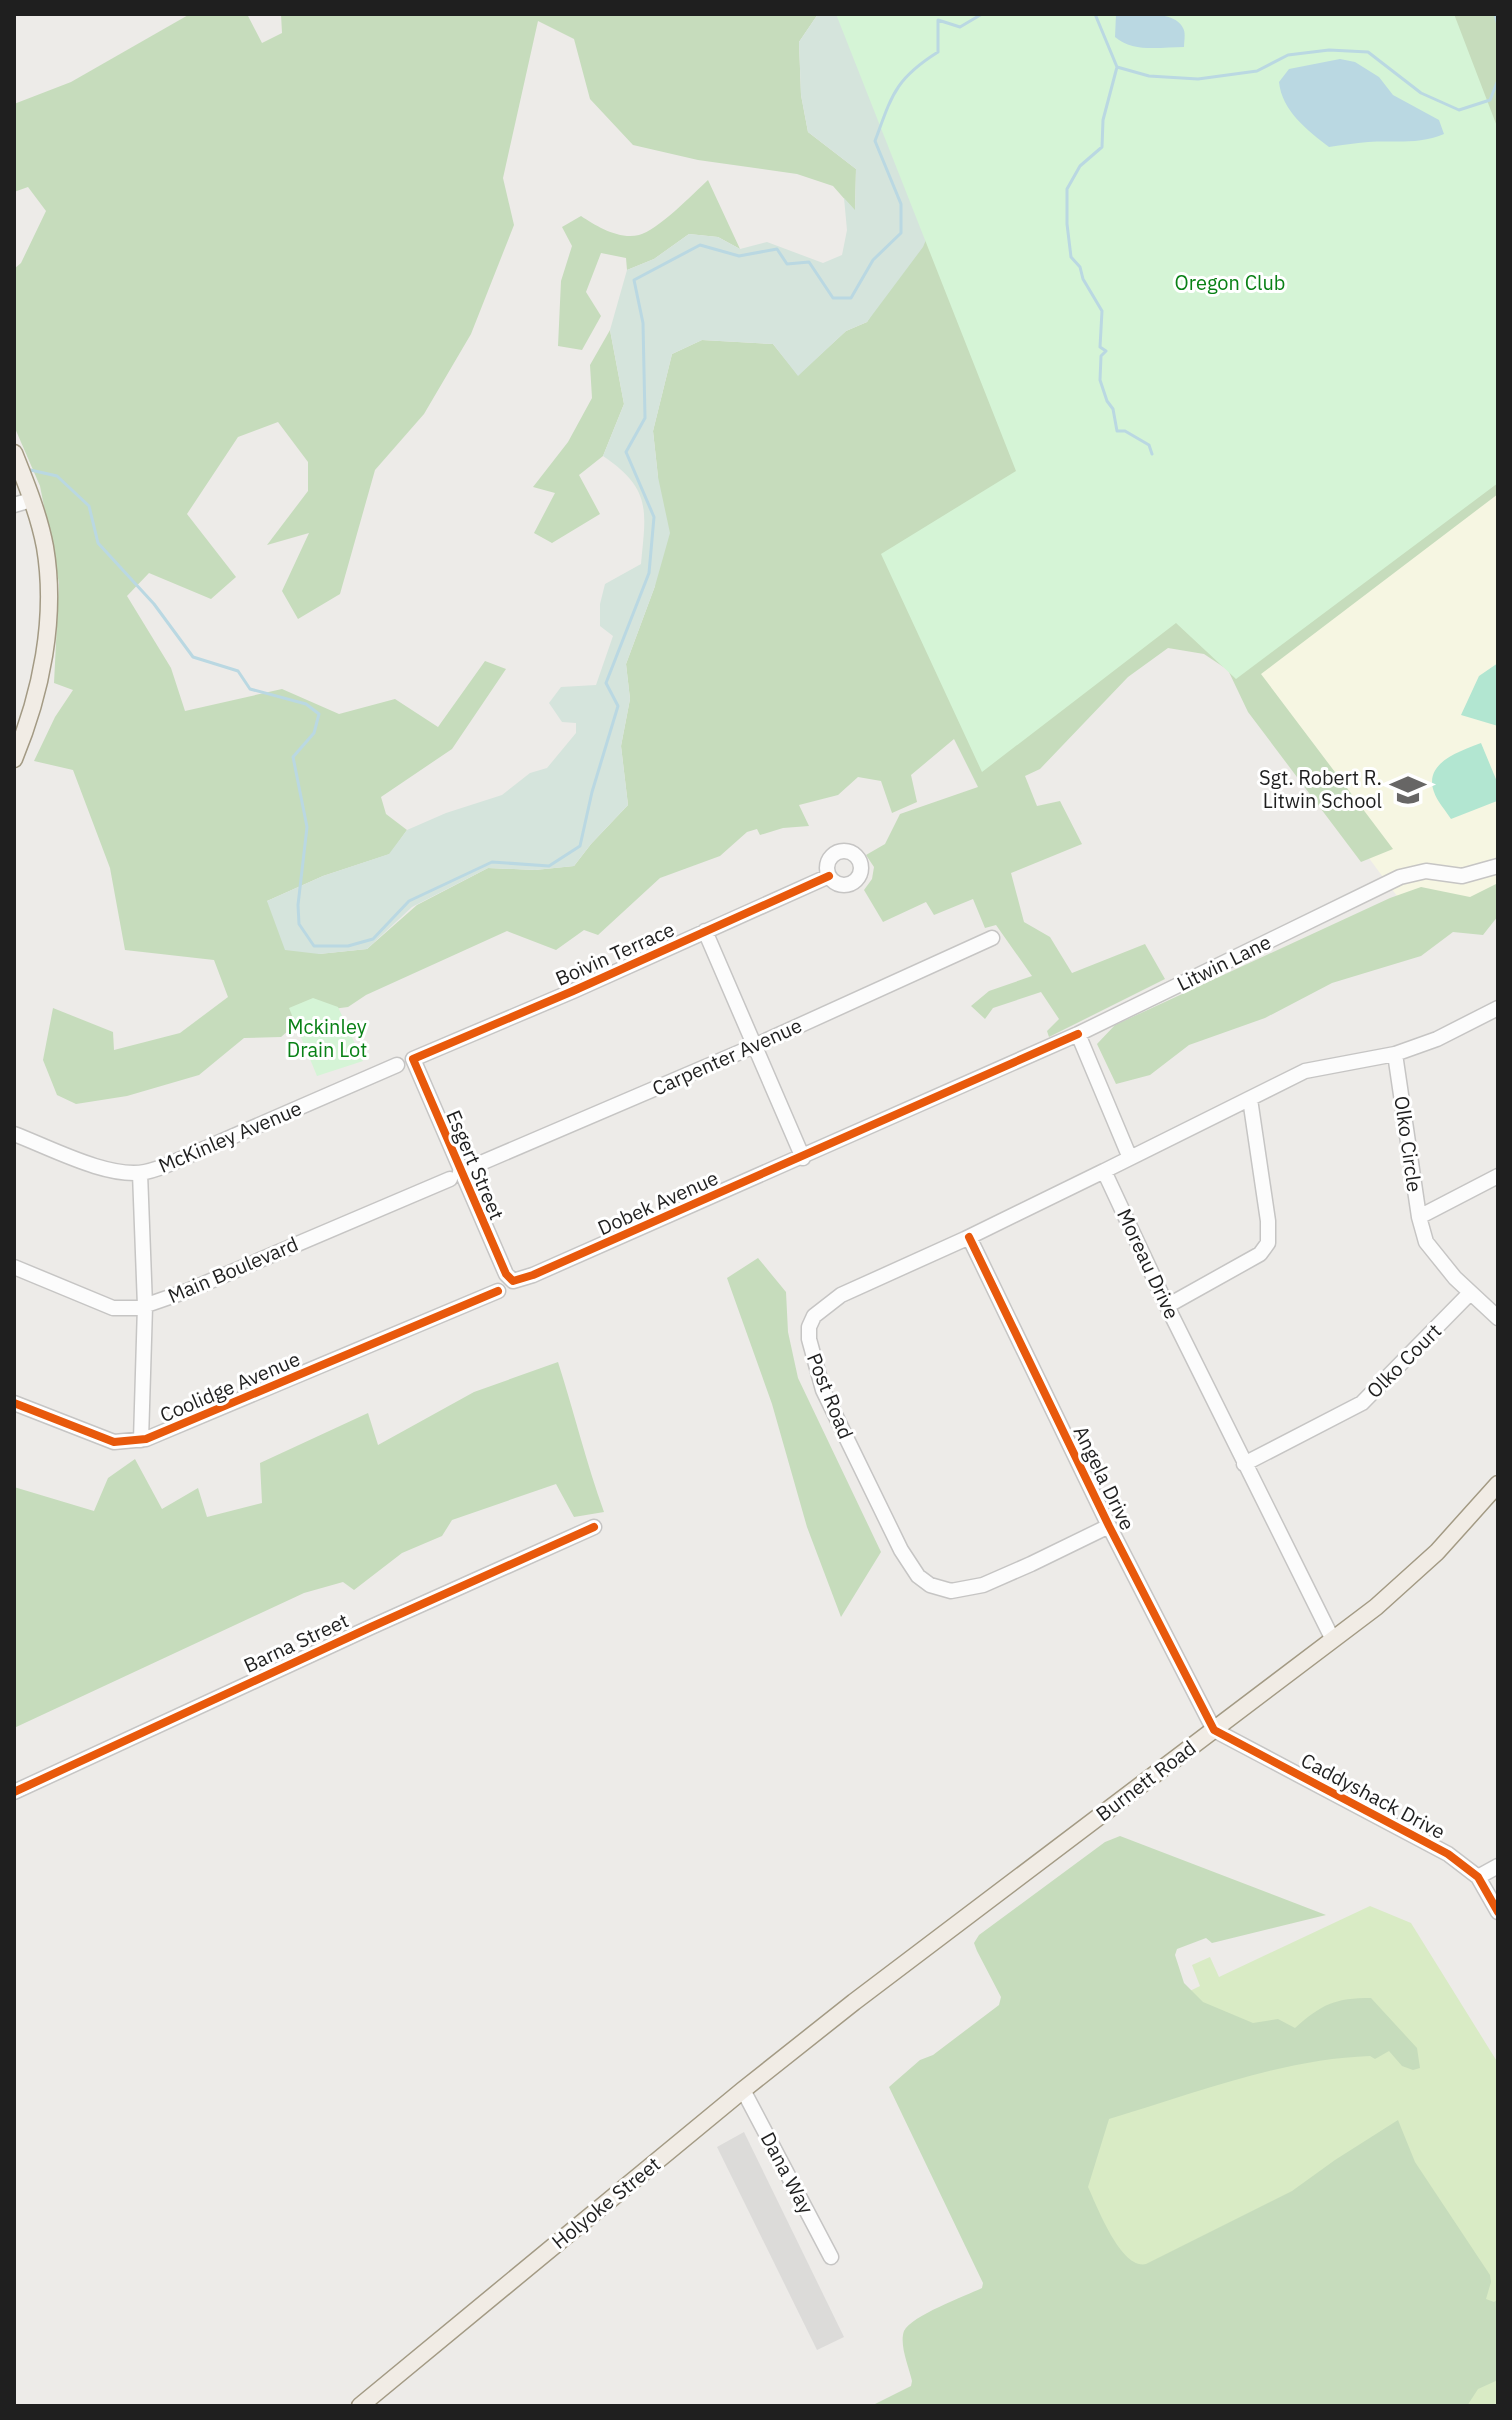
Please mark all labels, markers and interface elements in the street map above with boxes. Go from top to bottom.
park label: Oregon Club [1175,269,1285,296]
place label: Sgt. Robert R. Litwin School [1259,764,1382,814]
school or university icon: Sgt. Robert R. Litwin School [1389,771,1427,809]
street label: Boivin Terrace [551,915,679,992]
street label: Litwin Lane [1172,928,1275,997]
street label: Carpenter Avenue [648,1011,806,1102]
park label: Mckinley Drain Lot [287,1013,367,1063]
street label: McKinley Avenue [154,1094,306,1179]
street label: Olko Circle [1388,1094,1429,1194]
street label: Esgert Street [440,1106,511,1224]
street label: Dobek Avenue [593,1164,722,1241]
street label: Moreau Drive [1111,1204,1186,1323]
street label: Main Boulevard [164,1230,302,1309]
street label: Olko Court [1360,1317,1447,1404]
street label: Coolidge Avenue [156,1345,304,1428]
street label: Post Road [801,1349,860,1443]
street label: Angela Drive [1068,1421,1141,1534]
street label: Barna Street [239,1606,353,1679]
street label: Burnett Road [1090,1734,1201,1827]
street label: Caddyshack Drive [1296,1746,1450,1845]
street label: Dana Way [755,2127,820,2218]
street label: Holyoke Street [546,2150,666,2255]

